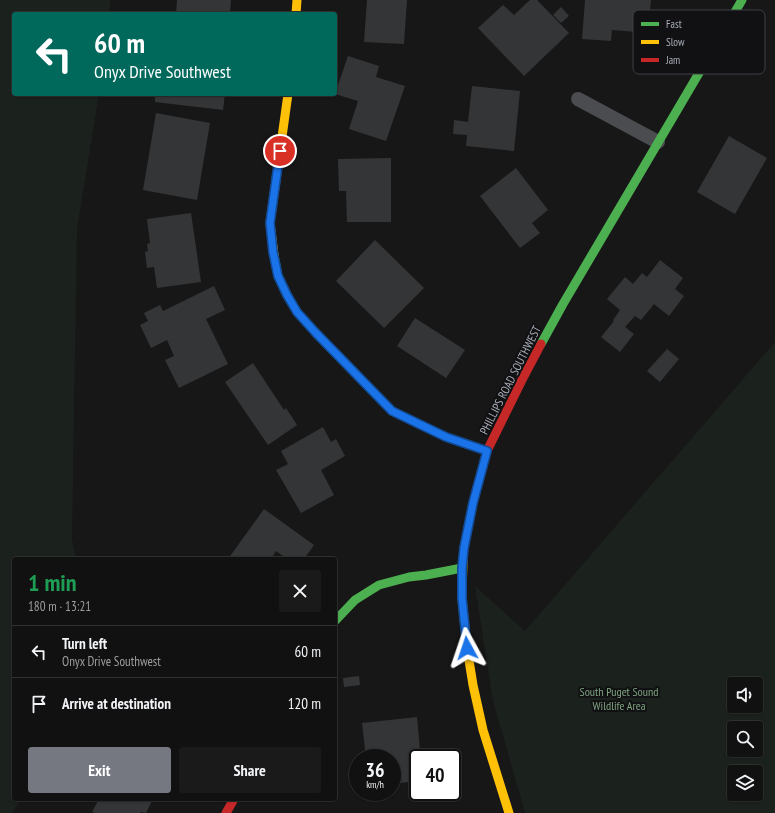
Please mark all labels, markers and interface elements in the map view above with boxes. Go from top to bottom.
legend [633,10,765,74]
text: Fast [666,17,682,31]
text: 60 m [94,24,145,61]
icon: left [28,28,80,80]
text: Slow [666,35,685,49]
text: Jam [665,53,680,67]
text: Onyx Drive Southwest [94,60,231,83]
pin [263,134,297,168]
icon: arrive [269,140,291,162]
street label: PHILLIPS ROAD SOUTHWEST [476,322,544,437]
text: 1 min [28,567,76,598]
button: close [279,570,321,612]
text: 180 m · 13:21 [28,598,91,615]
position arrow [446,627,488,669]
text: Turn left [62,634,107,653]
icon: left [28,641,50,663]
text: 60 m [295,642,321,661]
text: Onyx Drive Southwest [62,653,161,670]
map controls [727,677,763,801]
button: sound [727,677,763,713]
park label: South Puget Sound Wildlife Area [580,684,658,713]
icon: arrive [28,693,50,715]
text: Arrive at destination [62,694,171,713]
text: 120 m [288,694,321,713]
button: search [727,721,763,757]
button: Exit [28,747,171,793]
button: Share [179,747,321,793]
speed limit sign: 40 [409,749,461,801]
text: 36 [365,757,385,783]
button: layers [727,765,763,801]
text: km/h [366,778,384,791]

